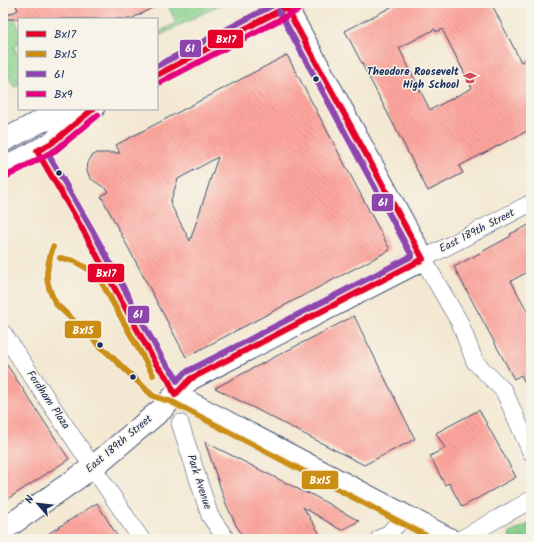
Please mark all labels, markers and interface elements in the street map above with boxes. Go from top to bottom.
legend [18,18,158,110]
text: Bx17 [54,25,77,44]
line badge: Bx17 [207,29,244,49]
text: Bx17 [216,31,237,49]
line badge: 61 [179,39,202,58]
text: 61 [185,40,195,58]
text: Bx15 [54,45,79,64]
place label: Theodore Roosevelt High School [367,63,460,94]
text: 61 [54,65,65,84]
school or university icon: Theodore Roosevelt High School [462,70,478,86]
unlabelled marker [311,74,321,84]
text: Bx9 [54,85,73,104]
unlabelled marker [54,168,64,178]
line badge: 61 [371,193,394,212]
text: 61 [378,194,388,212]
street label: East 189th Street [436,204,519,258]
line badge: Bx17 [87,263,125,283]
text: Bx17 [96,265,117,283]
line badge: 61 [127,305,150,324]
text: 61 [133,306,143,324]
line badge: Bx15 [64,320,102,339]
text: Bx15 [73,322,95,340]
unlabelled marker [95,340,105,350]
street label: Fordham Plaza [22,367,74,433]
unlabelled marker [128,372,138,382]
street label: East 189th Street [81,410,157,478]
street label: Park Avenue [182,452,216,512]
line badge: Bx15 [301,470,339,490]
text: Bx15 [310,472,332,490]
north arrow [18,484,58,524]
text: N [20,492,40,507]

